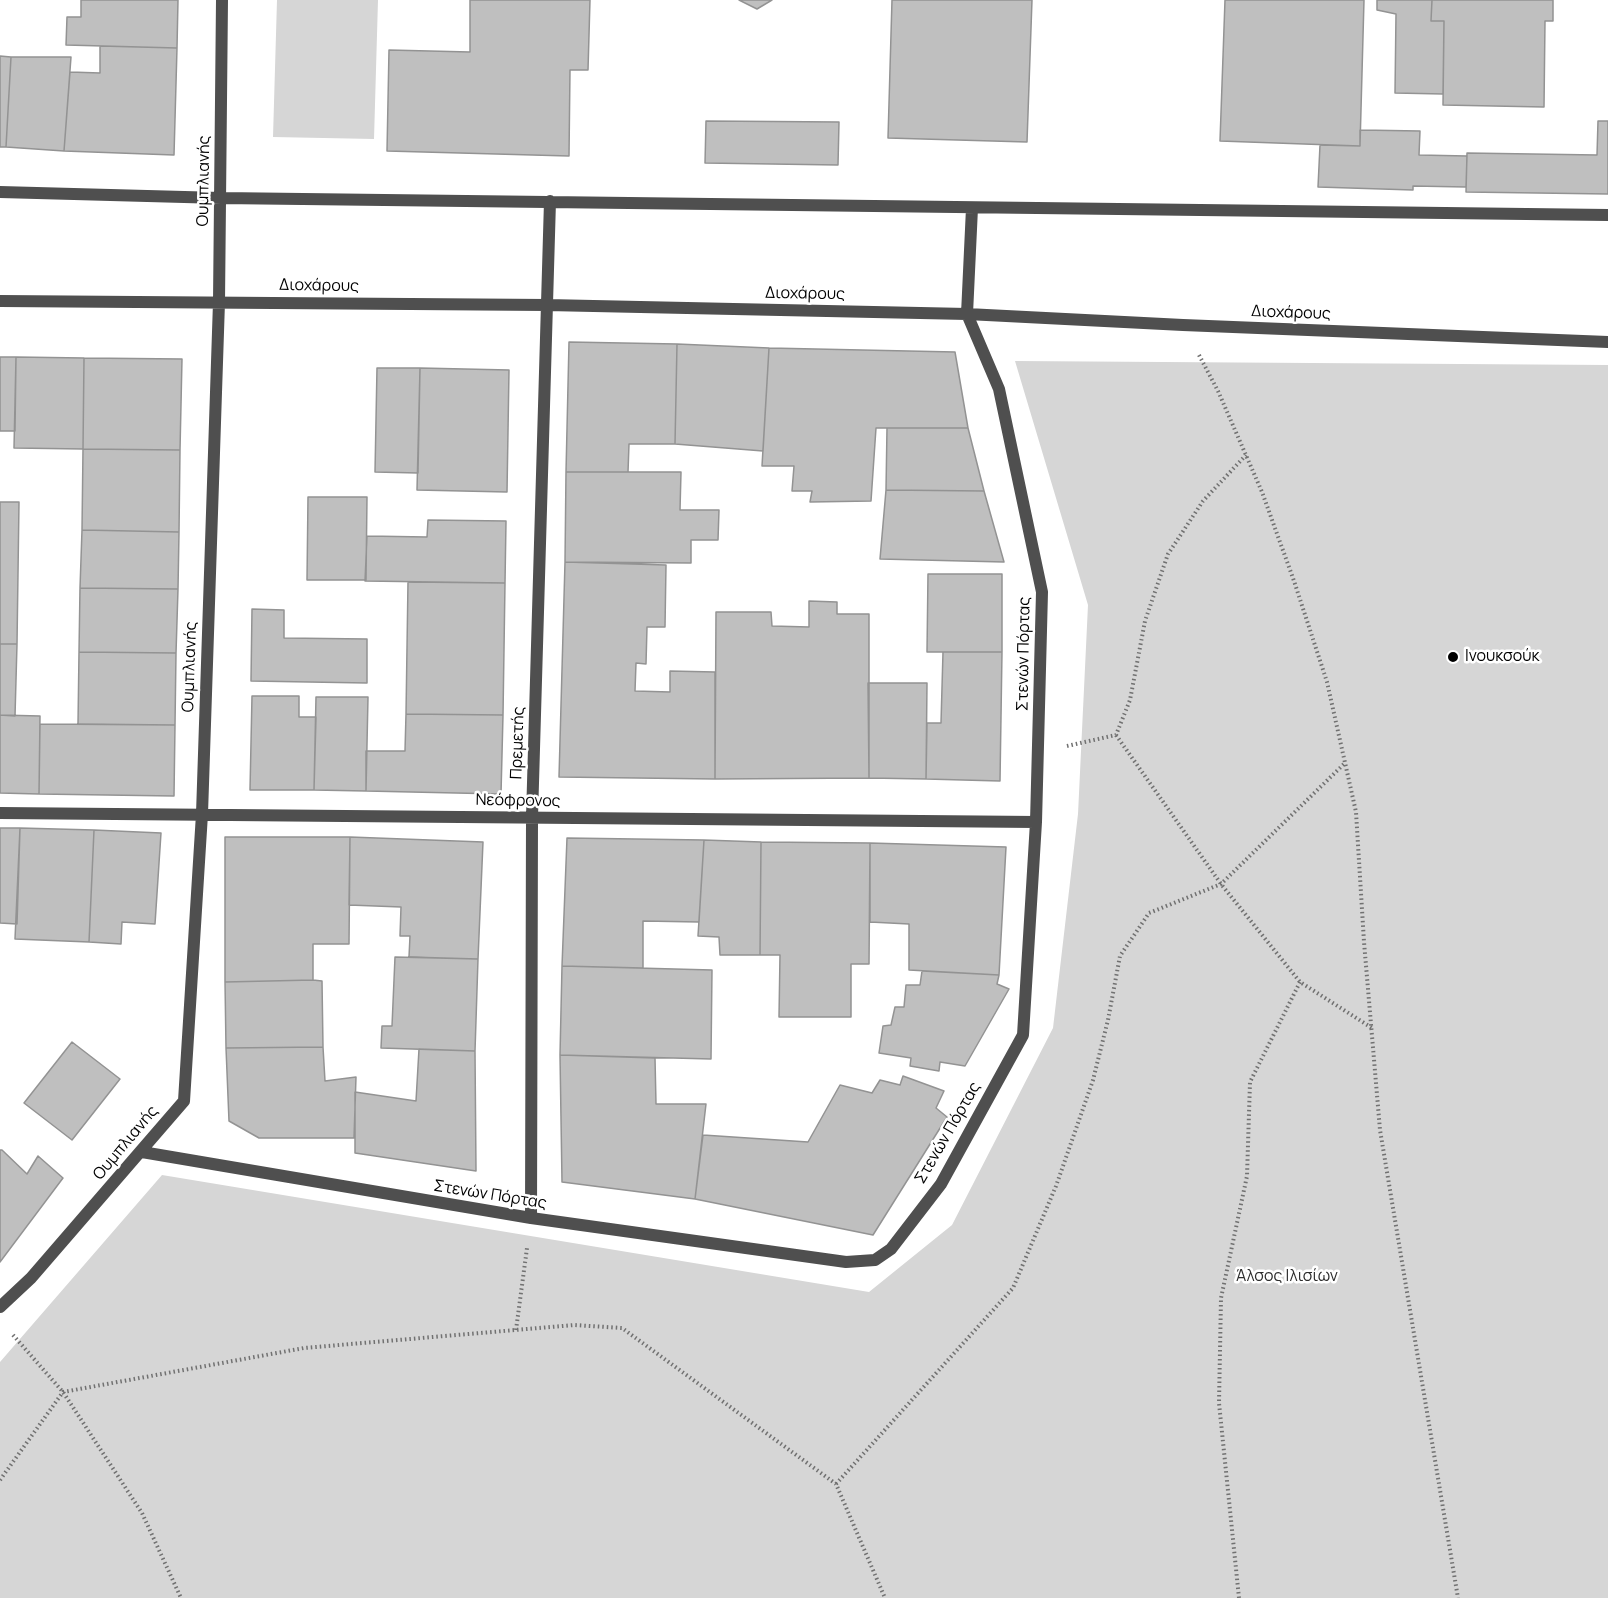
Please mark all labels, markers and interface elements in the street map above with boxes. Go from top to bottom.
street label: Ουμπλιανής [194,135,214,227]
street label: Διοχάρους [279,276,359,296]
street label: Διοχάρους [765,284,845,304]
street label: Διοχάρους [1251,302,1331,324]
street label: Στενών Πόρτας [1013,597,1035,711]
street label: Ουμπλιανής [179,621,201,713]
place label: Ινουκσούκ [1465,647,1539,667]
marker: Ινουκσούκ [1446,650,1460,664]
street label: Πρεμετής [507,706,529,780]
street label: Νεόφρονος [475,791,561,811]
street label: Στενών Πόρτας [911,1079,985,1187]
street label: Ουμπλιανής [89,1102,163,1184]
street label: Στενών Πόρτας [432,1177,548,1213]
park label: Άλσος Ιλισίων [1236,1267,1338,1287]

